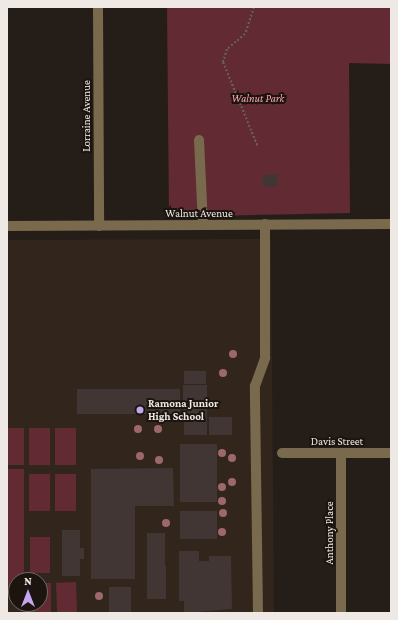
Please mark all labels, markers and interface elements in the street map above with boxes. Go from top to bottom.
street label: Lorraine Avenue [79,80,93,152]
park label: Walnut Park [232,91,284,105]
street label: Walnut Avenue [165,206,233,220]
place label: Ramona Junior High School [148,397,218,423]
marker: Ramona Junior High School [135,405,145,415]
street label: Davis Street [311,434,363,448]
street label: Anthony Place [322,501,336,565]
north arrow [8,572,48,612]
text: N [24,575,32,587]

